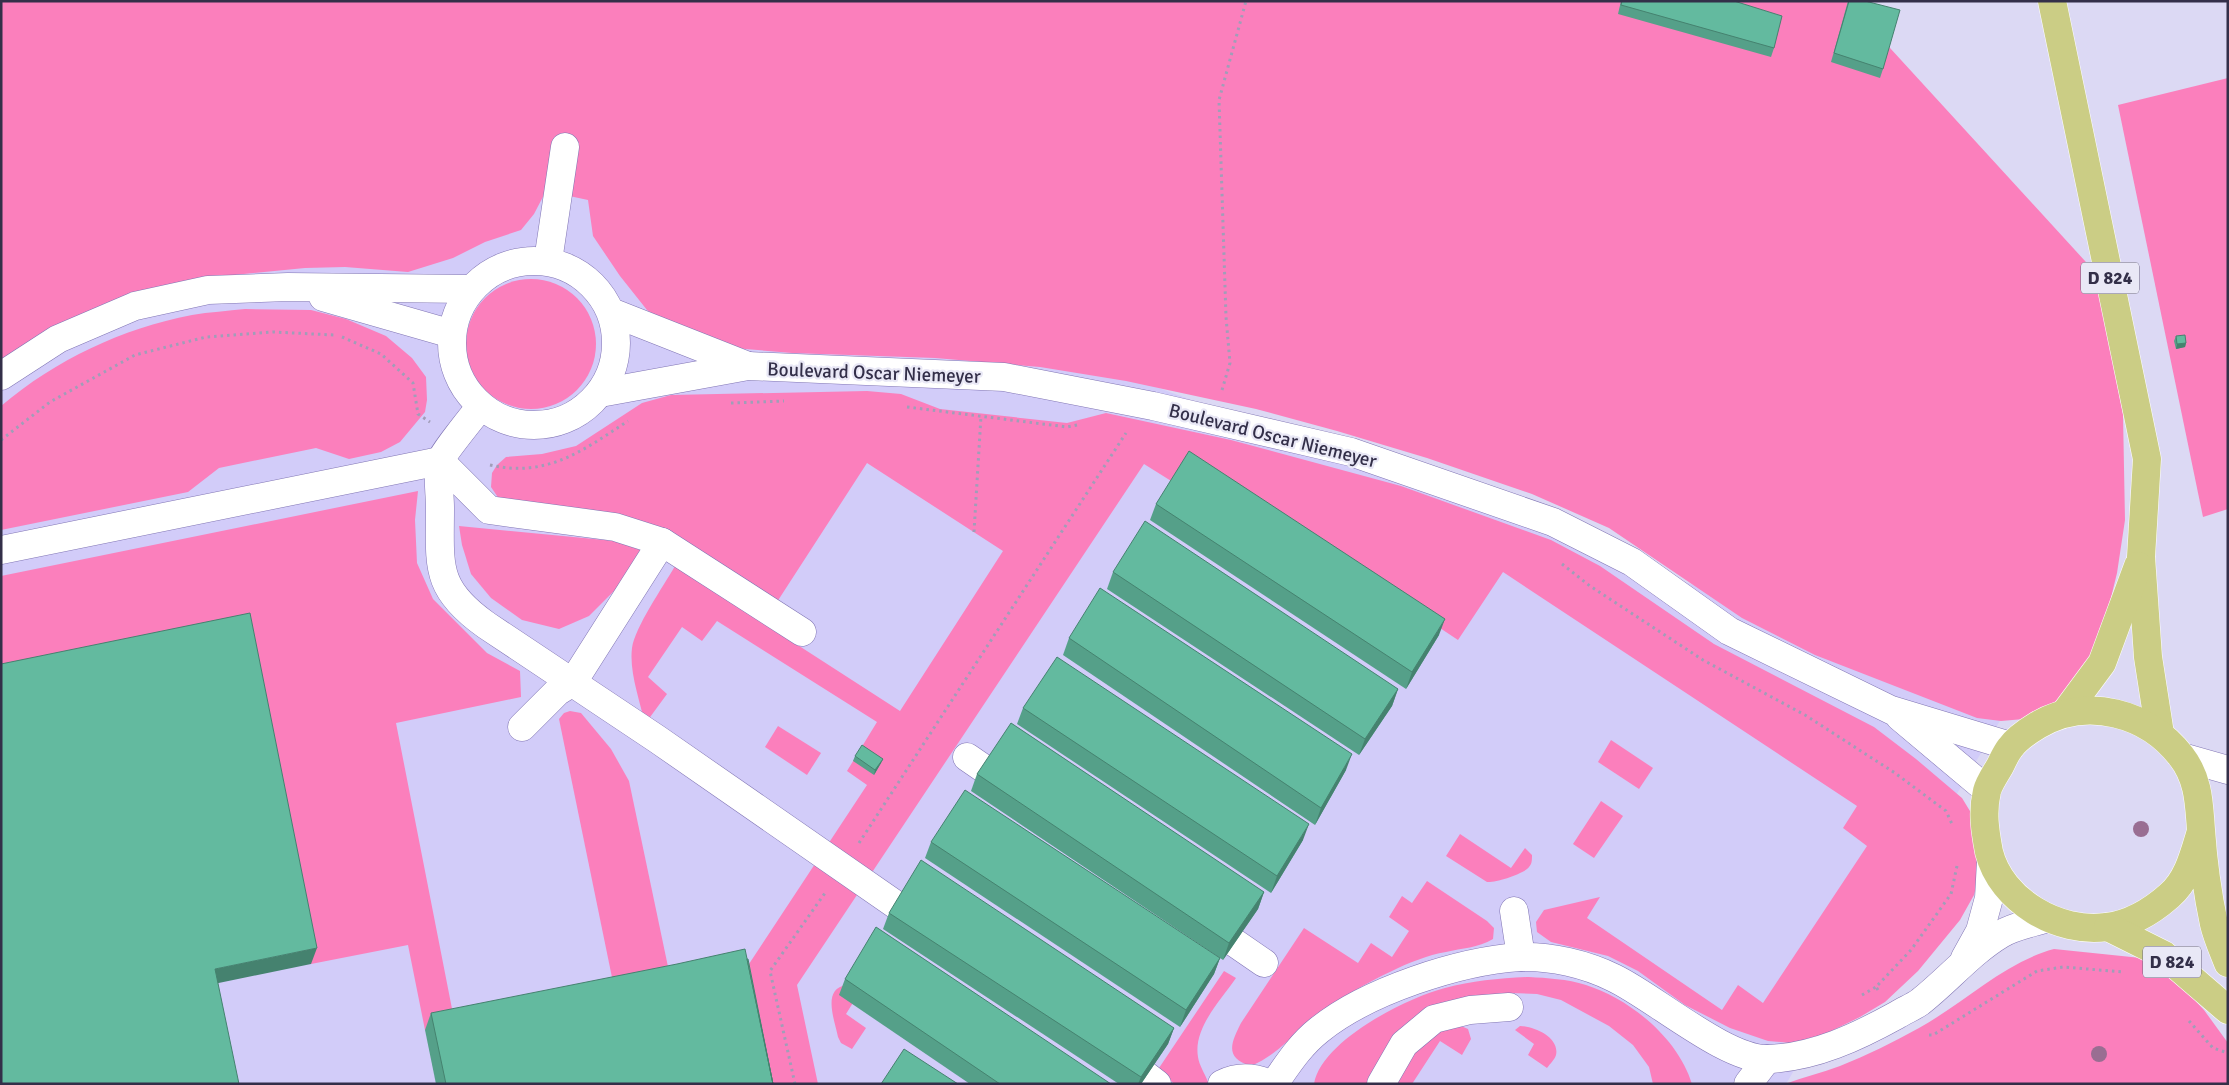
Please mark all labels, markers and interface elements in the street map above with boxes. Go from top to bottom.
road number: D 824 [2081,262,2139,294]
street label: Boulevard Oscar Niemeyer [767,357,981,389]
street label: Boulevard Oscar Niemeyer [1166,399,1379,473]
road number: D 824 [2143,946,2201,978]

